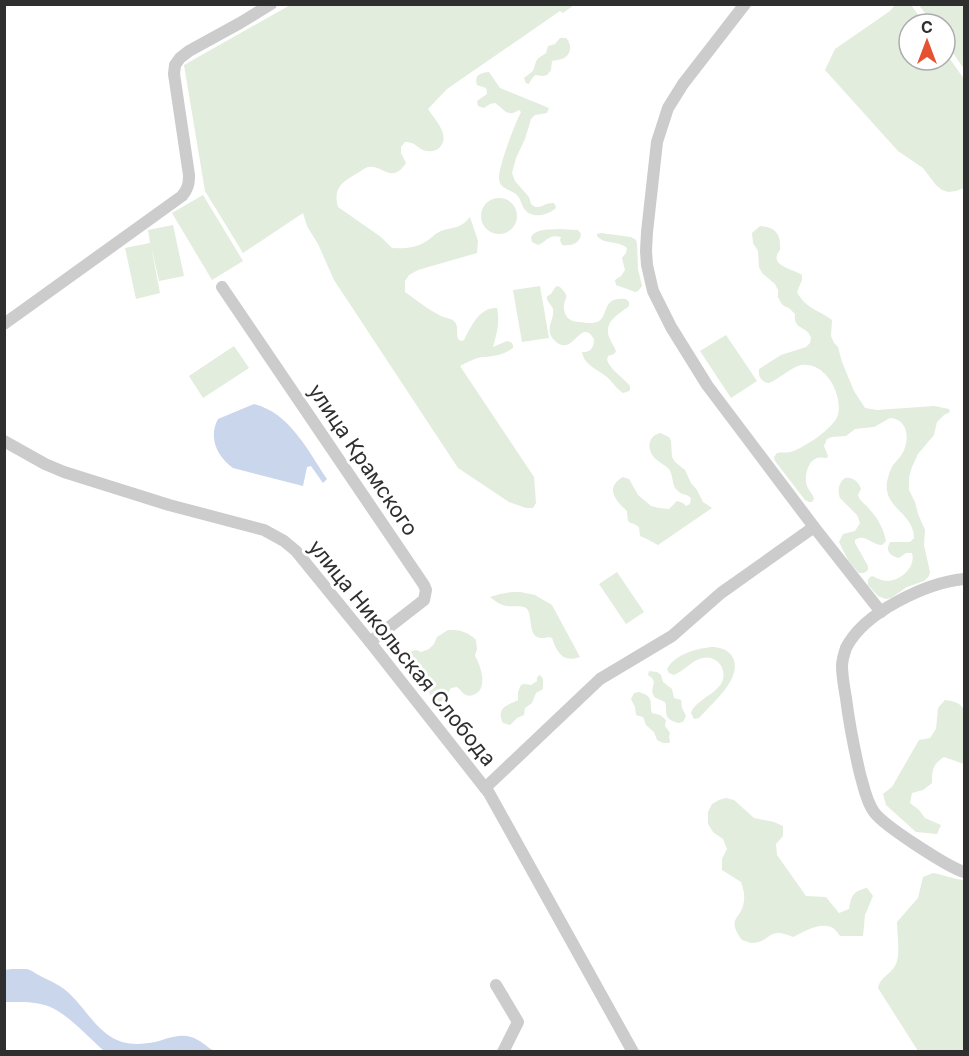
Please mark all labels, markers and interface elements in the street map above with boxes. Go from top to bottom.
north arrow [897,12,957,72]
text: С [921,17,933,37]
street label: улица Крамского [303,379,423,540]
street label: улица Никольская Слобода [303,535,501,771]

